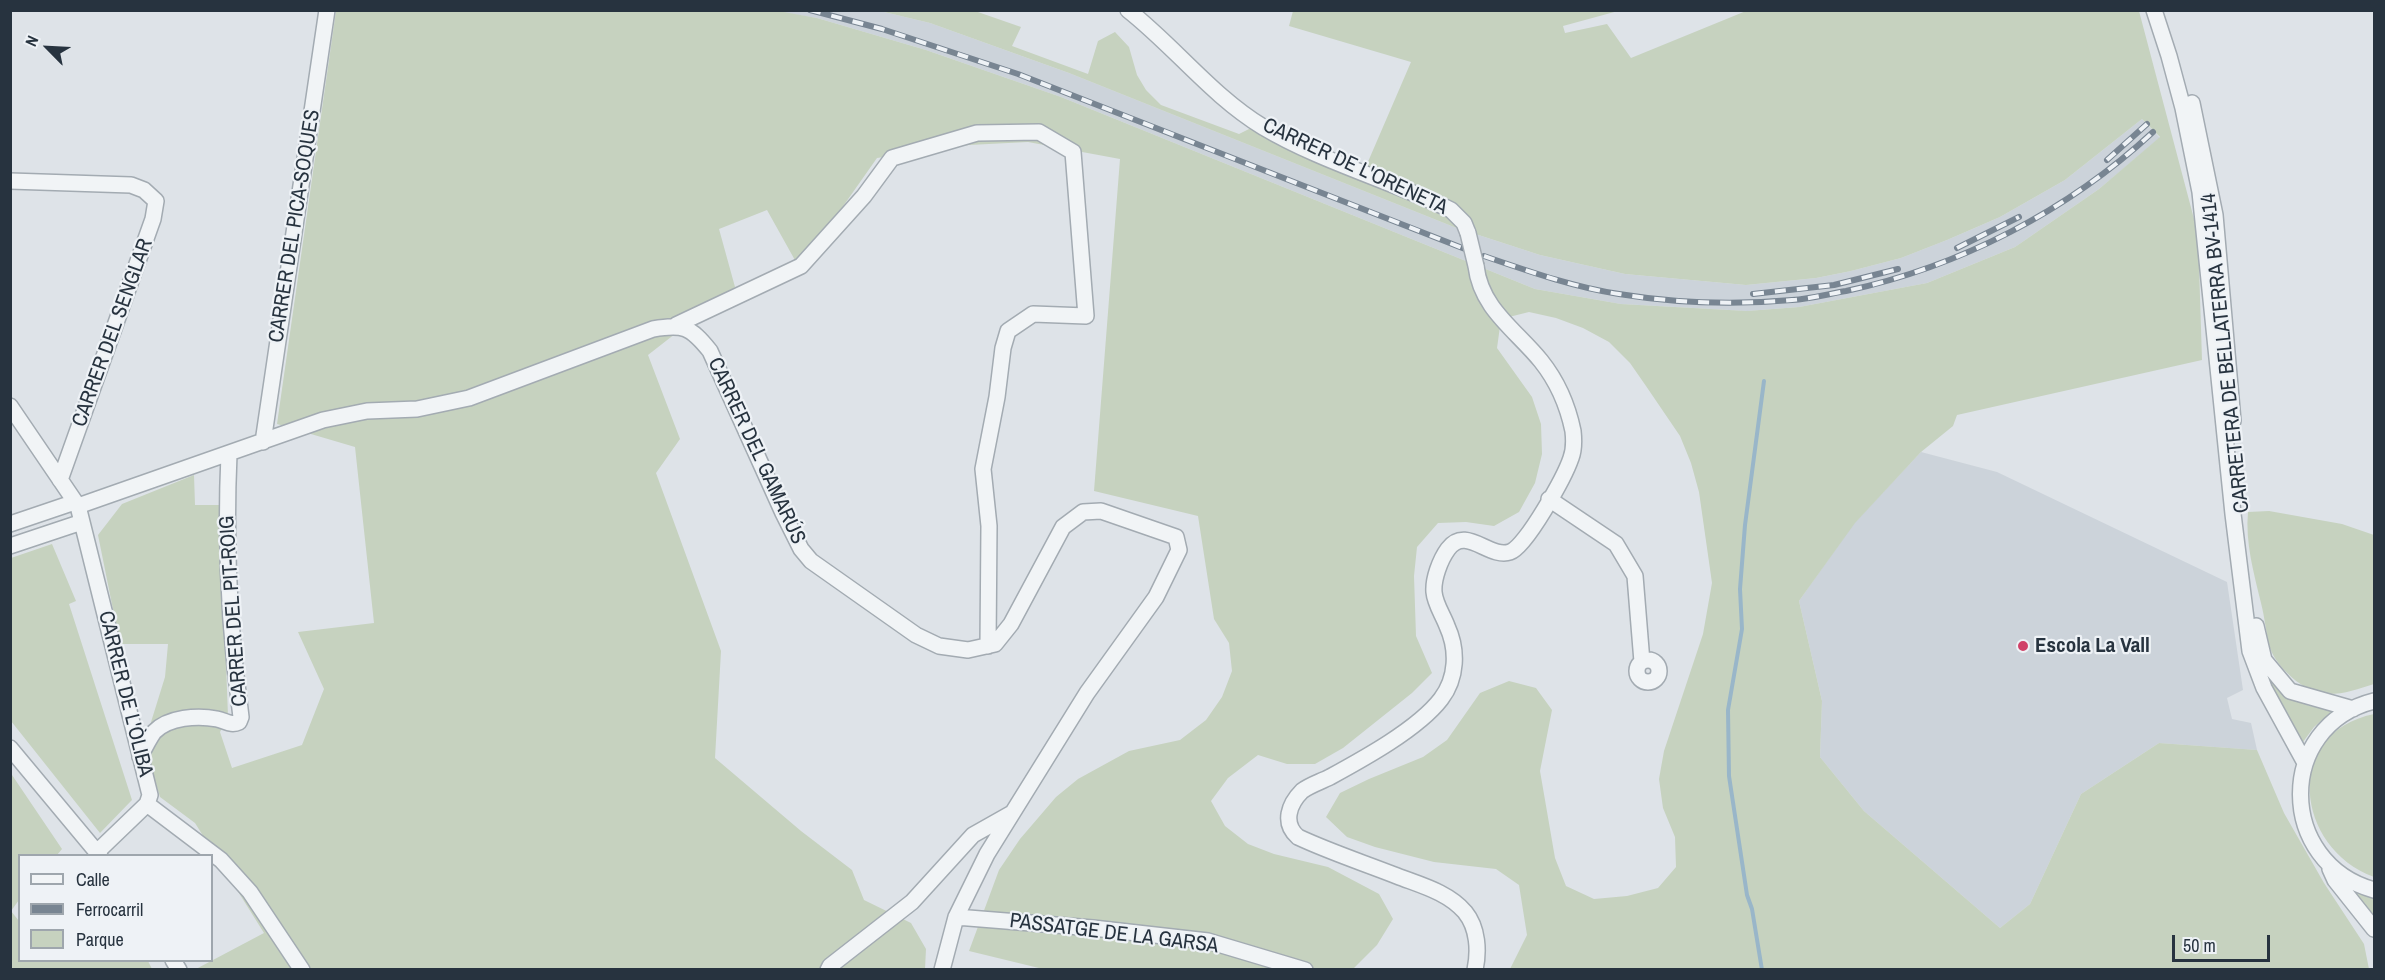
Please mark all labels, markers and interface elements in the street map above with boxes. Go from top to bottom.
north arrow [18,18,78,78]
text: N [20,32,44,49]
street label: CARRER DEL PICA-SOQUES [264,108,326,344]
street label: CARRER DE L'ORENETA [1259,113,1451,221]
street label: CARRETERA DE BELLATERRA BV-1414 [2197,192,2255,514]
street label: CARRER DEL SENGLAR [67,236,159,430]
street label: CARRER DEL GAMARÚS [702,354,810,548]
street label: CARRER DEL PIT-ROIG [215,515,253,707]
street label: CARRER DE L'ÒLIBA [92,609,158,779]
place label: Escola La Vall [2035,633,2150,659]
marker: Escola La Vall [2016,639,2030,653]
legend [18,854,213,962]
text: Calle [76,867,110,892]
text: Ferrocarril [76,897,143,922]
street label: PASSATGE DE LA GARSA [1008,909,1220,959]
scale bar [2175,923,2272,961]
text: Parque [76,927,124,952]
text: 50 m [2183,933,2216,958]

